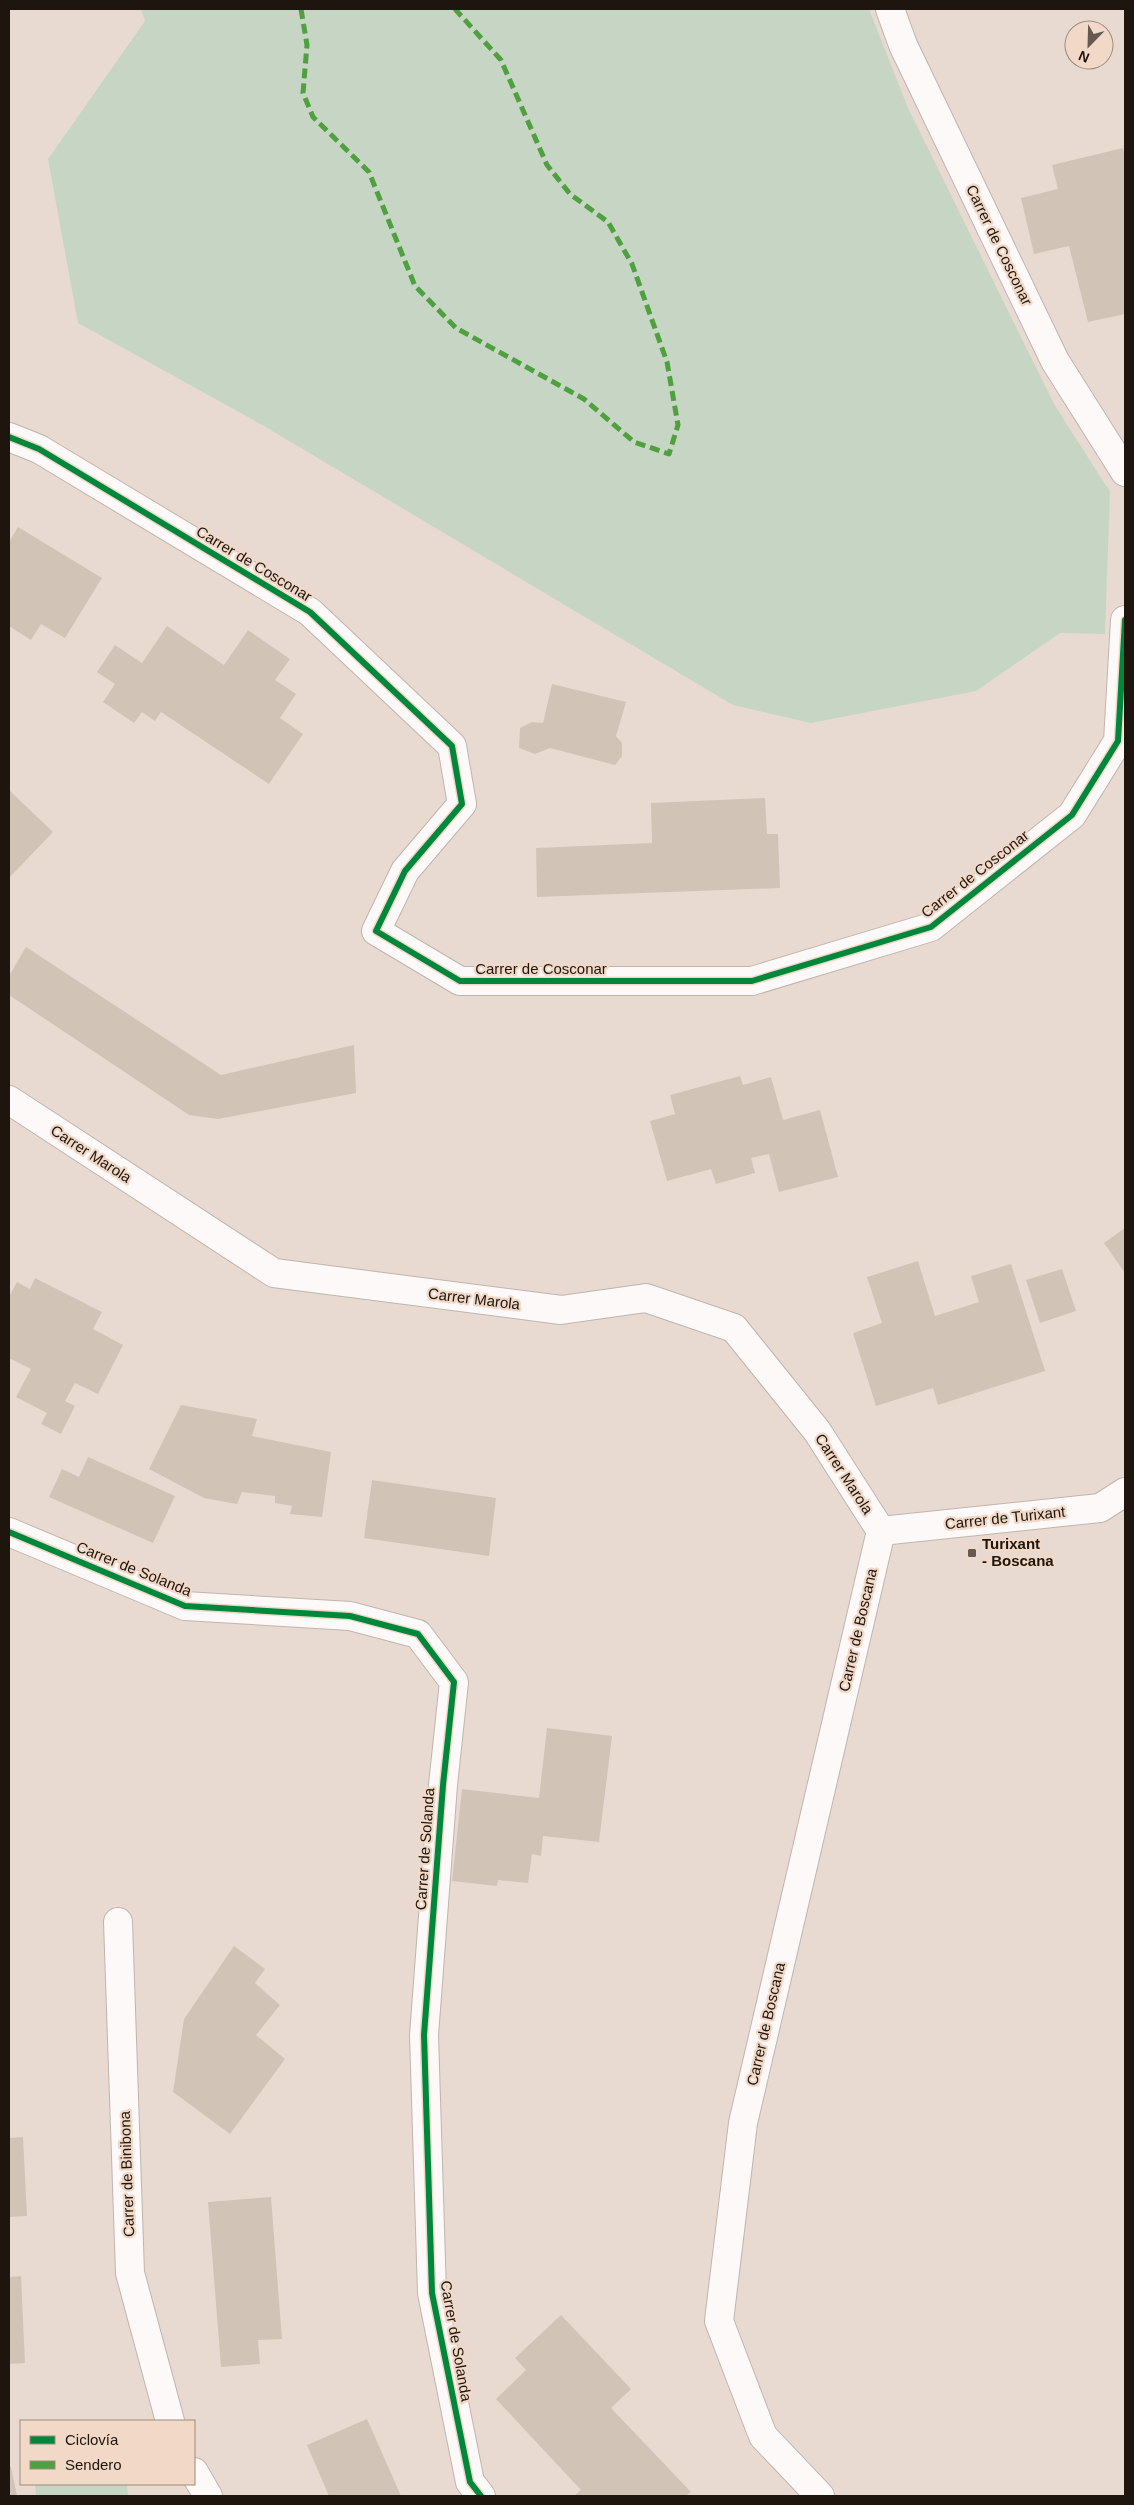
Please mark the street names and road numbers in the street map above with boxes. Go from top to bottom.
street label: Carrer de Cosconar [963,182,1036,308]
street label: Carrer de Cosconar [193,522,315,605]
street label: Carrer de Cosconar [918,826,1032,921]
street label: Carrer de Cosconar [475,960,607,977]
street label: Carrer Marola [48,1121,135,1186]
street label: Carrer Marola [427,1284,522,1313]
street label: Carrer Marola [812,1430,877,1518]
street label: Carrer de Turixant [944,1503,1067,1532]
street label: Carrer de Solanda [74,1538,195,1600]
street label: Carrer de Boscana [835,1566,880,1693]
street label: Carrer de Solanda [412,1787,437,1911]
street label: Carrer de Boscana [743,1960,788,2087]
street label: Carrer de Binibona [116,2110,137,2237]
street label: Carrer de Solanda [437,2279,476,2403]

